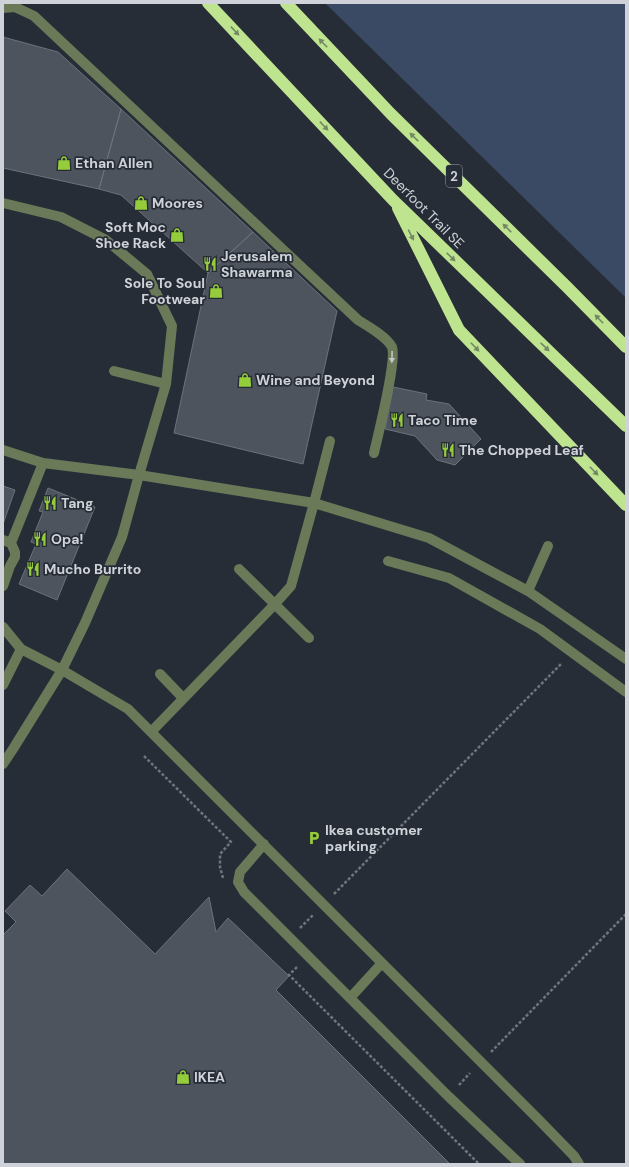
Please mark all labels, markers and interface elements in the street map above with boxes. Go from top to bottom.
one-way arrow [230,26,239,36]
one-way arrow [318,38,328,48]
one-way arrow [319,121,329,131]
one-way arrow [409,132,419,142]
place label: Ethan Allen [75,154,152,172]
shop icon: Ethan Allen [56,155,72,171]
street label: Deerfoot Trail SE [380,164,468,252]
road number: 2 [446,165,462,187]
place label: Moores [152,194,203,212]
shop icon: Moores [133,195,149,211]
place label: Soft Moc Shoe Rack [95,218,166,252]
one-way arrow [502,223,512,232]
shop icon: Soft Moc Shoe Rack [169,227,185,243]
one-way arrow [408,229,414,241]
place label: Jerusalem Shawarma [221,247,293,281]
one-way arrow [446,252,456,262]
restaurant icon: Jerusalem Shawarma [202,256,218,272]
place label: Sole To Soul Footwear [124,274,205,308]
shop icon: Sole To Soul Footwear [208,283,224,299]
one-way arrow [594,314,603,324]
one-way arrow [470,342,480,352]
one-way arrow [540,343,550,352]
one-way arrow [388,351,395,363]
place label: Wine and Beyond [256,371,375,389]
shop icon: Wine and Beyond [237,372,253,388]
place label: Taco Time [408,411,477,429]
restaurant icon: Taco Time [389,412,405,428]
place label: The Chopped Leaf [459,441,584,459]
restaurant icon: The Chopped Leaf [440,442,456,458]
one-way arrow [589,466,599,476]
place label: Tang [61,494,93,512]
restaurant icon: Tang [42,495,58,511]
place label: Opa! [51,530,84,548]
restaurant icon: Opa! [32,531,48,547]
place label: Mucho Burrito [44,560,141,578]
restaurant icon: Mucho Burrito [25,561,41,577]
place label: Ikea customer parking [325,821,423,855]
parking icon: Ikea customer parking [306,830,322,846]
place label: IKEA [194,1068,225,1086]
shop icon: IKEA [175,1069,191,1085]

